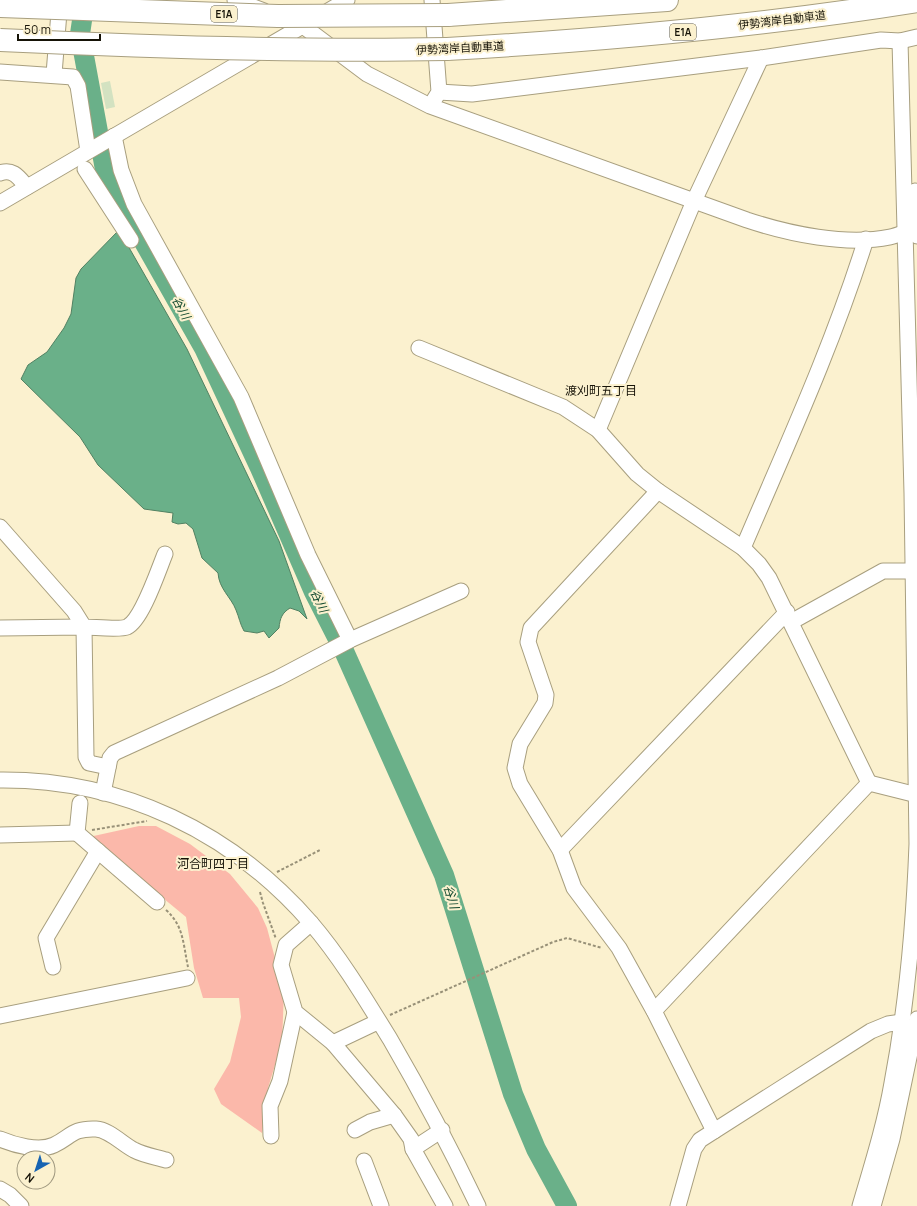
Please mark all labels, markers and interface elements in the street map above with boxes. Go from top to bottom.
road number: E1A [211,6,237,22]
street label: 伊勢湾岸自動車道 [737,7,827,32]
scale bar [18,16,100,42]
text: 50 m [24,21,51,38]
road number: E1A [670,24,696,40]
street label: 伊勢湾岸自動車道 [416,38,504,57]
water label: 谷川 [168,293,196,324]
district label: 渡刈町五丁目 [565,382,637,399]
water label: 谷川 [307,586,333,617]
district label: 河合町四丁目 [177,855,249,872]
water label: 谷川 [440,883,464,913]
north arrow [16,1150,56,1190]
text: N [22,1170,37,1186]

